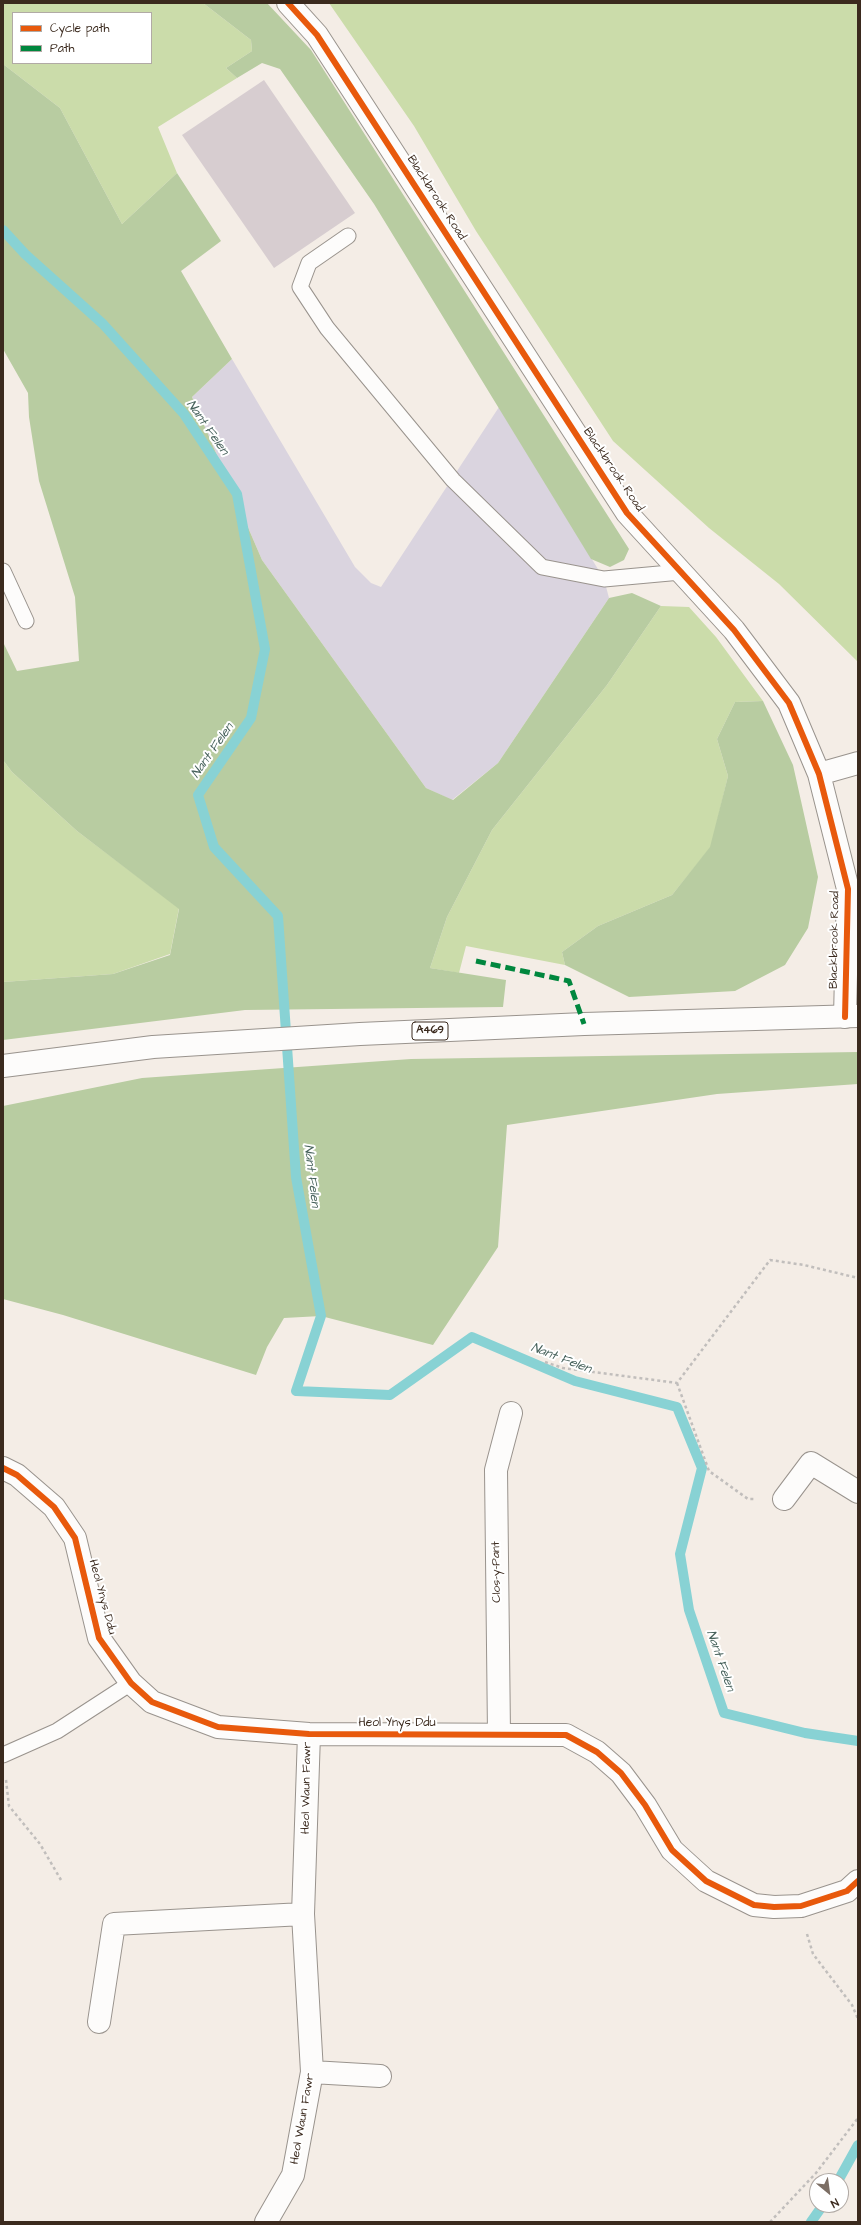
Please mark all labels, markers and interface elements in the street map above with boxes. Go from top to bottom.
legend [12,12,152,64]
text: Cycle path [50,20,109,37]
text: Path [50,40,75,57]
street label: Blackbrook Road [403,153,469,243]
water label: Nant Felen [182,398,232,458]
street label: Blackbrook Road [580,425,646,515]
water label: Nant Felen [188,721,238,781]
street label: Blackbrook Road [827,891,843,989]
road number: A469 [412,1022,448,1040]
water label: Nant Felen [299,1144,323,1208]
water label: Nant Felen [529,1340,593,1378]
street label: Clos-y-Pant [489,1541,505,1603]
street label: Heol Ynys Ddu [85,1558,119,1636]
water label: Nant Felen [702,1629,738,1693]
street label: Heol Ynys Ddu [358,1716,436,1730]
street label: Heol Waun Fawr [299,1742,315,1834]
street label: Heol Waun Fawr [288,2072,318,2166]
north arrow [809,2173,849,2213]
text: N [828,2195,841,2211]

